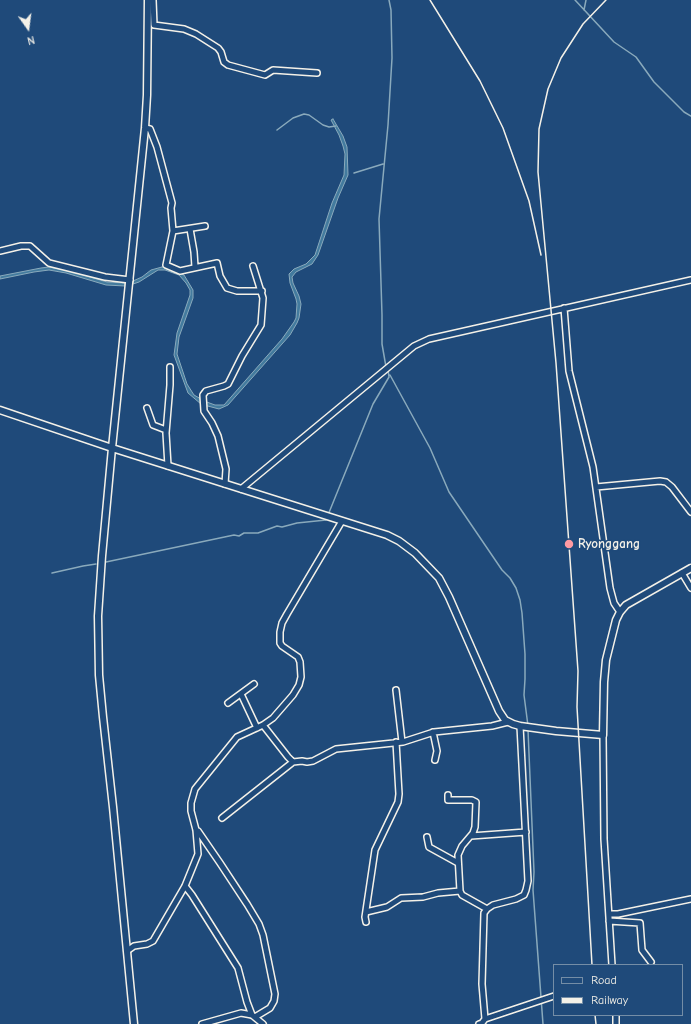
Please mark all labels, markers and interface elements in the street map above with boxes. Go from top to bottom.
north arrow [8,8,48,48]
text: N [26,33,36,47]
place label: Ryonggang [578,536,640,552]
marker: Ryonggang [563,538,575,550]
legend [553,964,683,1016]
text: Road [591,973,617,987]
text: Railway [591,993,628,1007]

